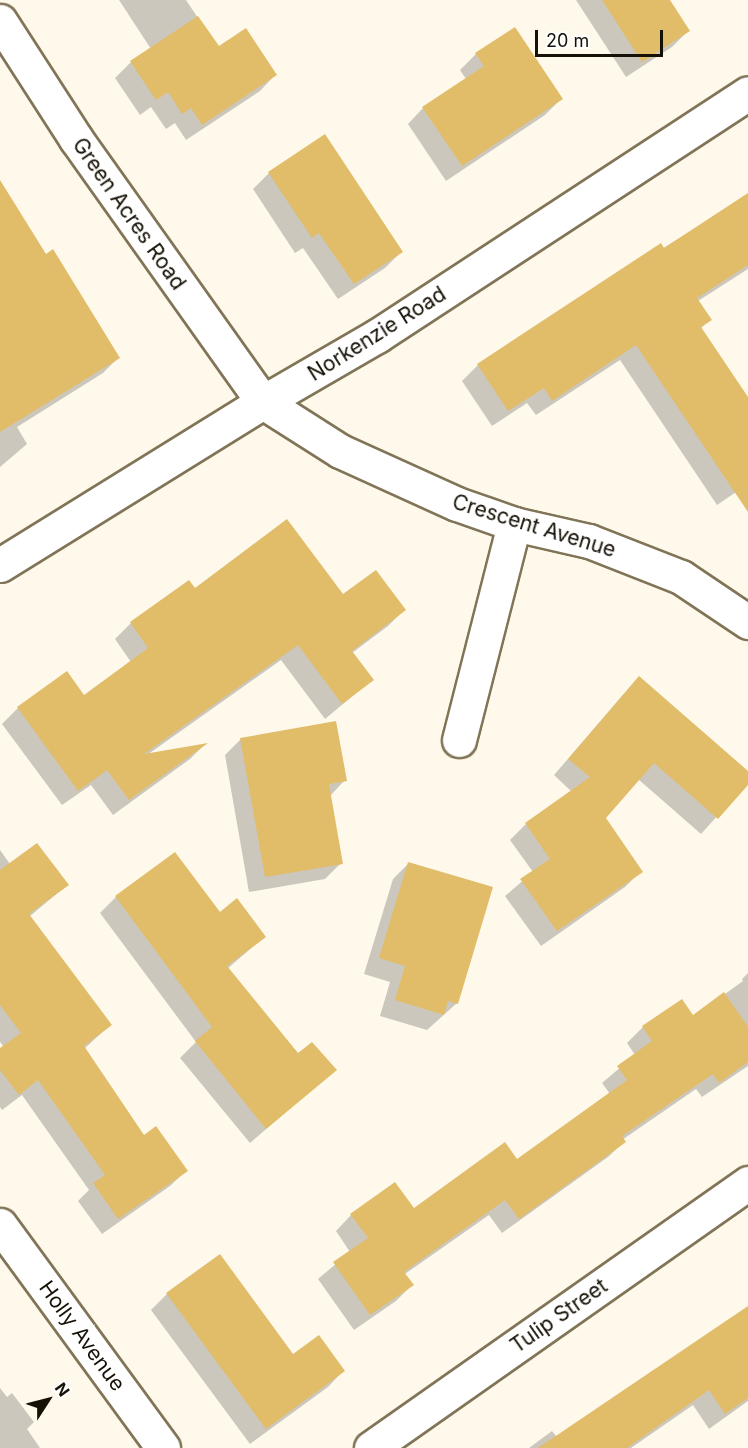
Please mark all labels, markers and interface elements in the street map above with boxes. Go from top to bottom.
scale bar [538,18,666,56]
text: 20 m [546,30,589,51]
street label: Green Acres Road [67,133,191,295]
street label: Norkenzie Road [303,281,451,387]
street label: Crescent Avenue [449,489,619,563]
street label: Tulip Street [506,1273,612,1359]
street label: Holly Avenue [34,1276,130,1396]
north arrow [18,1370,78,1430]
text: N [51,1379,74,1400]

